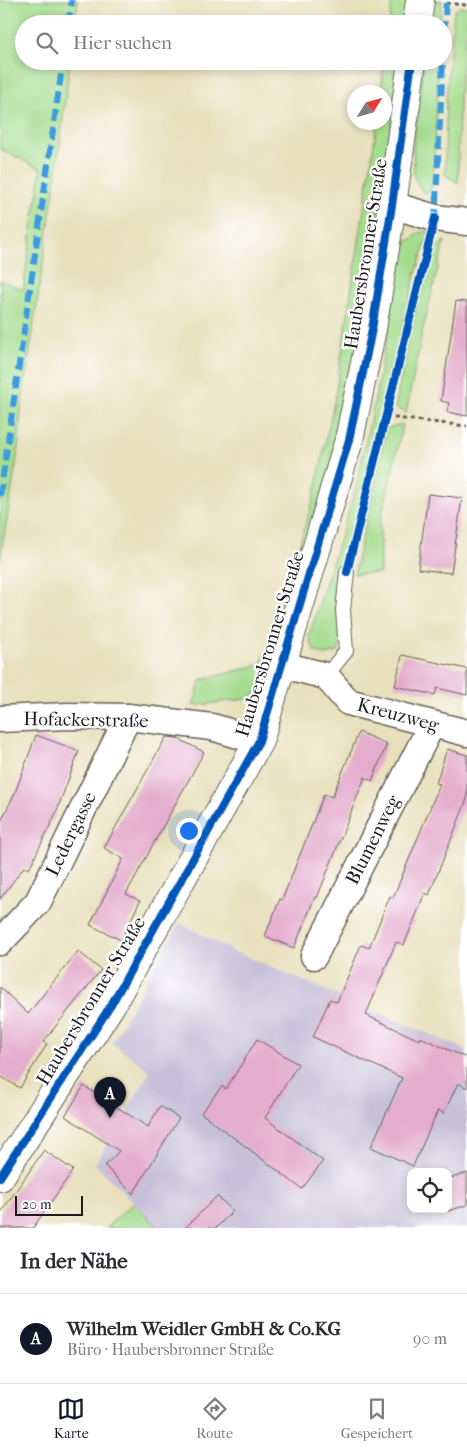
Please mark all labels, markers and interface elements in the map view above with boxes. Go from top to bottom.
search box [15,15,452,70]
icon: search [33,29,61,57]
text: Hier suchen [73,32,172,54]
north arrow [347,85,392,130]
street label: Haubersbronner Straße [340,157,392,351]
street label: Haubersbronner Straße [231,549,309,739]
street label: Kreuzweg [355,694,442,737]
street label: Hofackerstraße [23,708,149,732]
street label: Ledergasse [41,788,101,880]
street label: Blumenweg [341,791,405,888]
your location [176,818,202,844]
street label: Haubersbronner Straße [32,913,150,1089]
pin: A [94,1077,126,1118]
map controls [407,1168,452,1213]
button: locate [407,1168,452,1213]
scale bar [15,1193,82,1216]
text: 20 m [22,1196,52,1213]
text: In der Nähe [20,1249,128,1273]
text: Wilhelm Weidler GmbH & Co.KG [67,1318,341,1340]
text: A [31,1329,41,1348]
text: 90 m [413,1329,447,1348]
text: Büro · Haubersbronner Straße [67,1340,274,1359]
tab: Karte [54,1395,89,1442]
tab: Route [196,1395,233,1442]
tab: Gespeichert [341,1395,413,1442]

